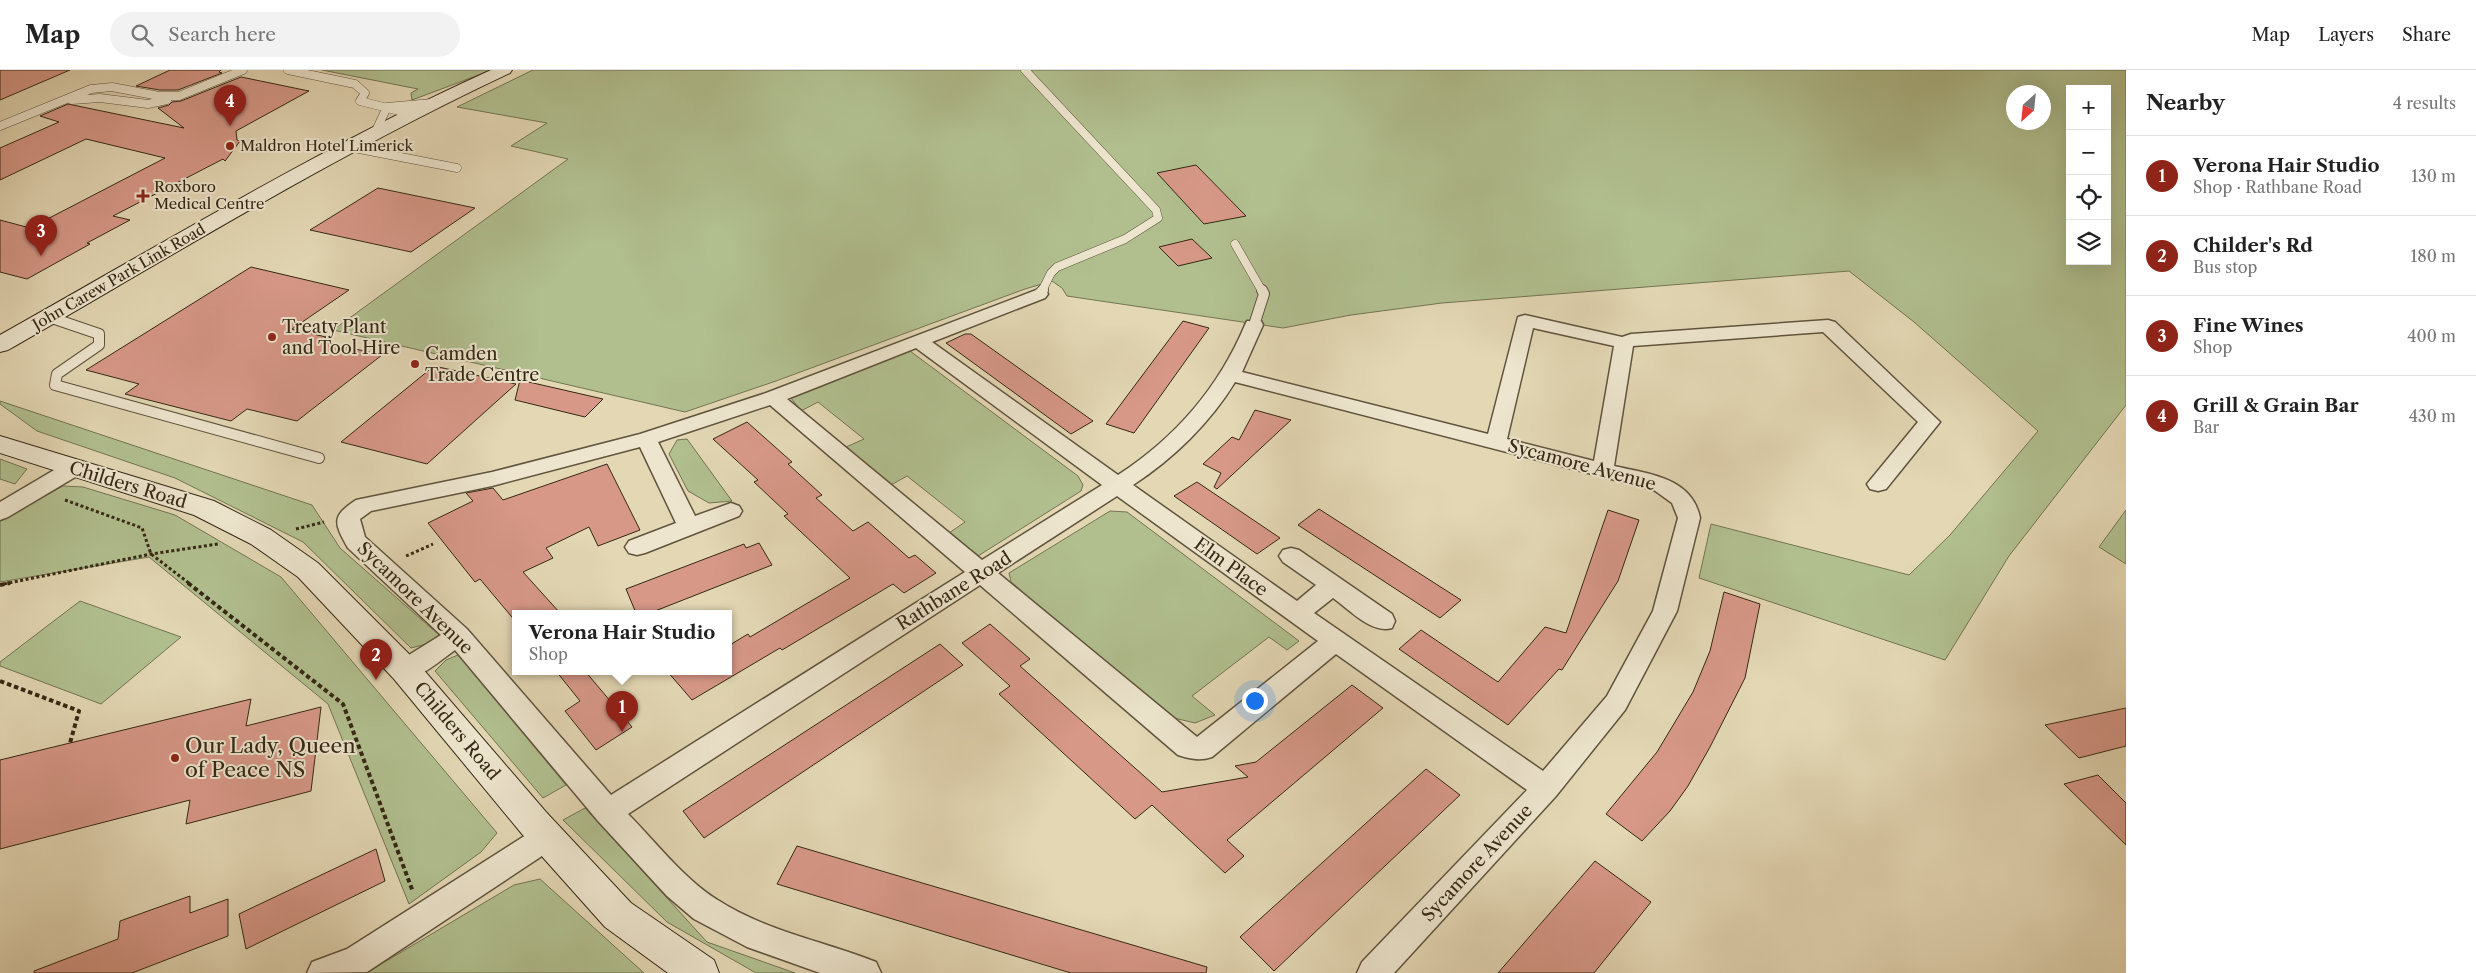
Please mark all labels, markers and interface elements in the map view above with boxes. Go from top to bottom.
search box [110,12,460,57]
text: Map [25,20,80,49]
icon: search [128,21,156,49]
text: Search here [168,23,276,46]
text: Map [2252,24,2290,46]
text: Layers [2318,24,2374,46]
text: Share [2402,24,2451,46]
pin: 4 [214,85,246,126]
north arrow [2006,85,2051,130]
map controls [2066,85,2111,265]
button: + [2066,85,2111,130]
text: Nearby [2146,90,2225,115]
text: 4 results [2393,93,2456,113]
button: − [2066,130,2111,175]
place label: Maldron Hotel Limerick [240,136,415,155]
marker: Maldron Hotel Limerick [224,140,236,152]
text: Verona Hair Studio [2193,154,2380,177]
text: 1 [2158,166,2166,186]
text: 130 m [2411,166,2456,186]
button: locate [2066,175,2111,220]
place label: Roxboro Medical Centre [154,177,264,213]
text: Shop · Rathbane Road [2193,177,2362,197]
marker: Roxboro Medical Centre [136,189,150,203]
pin: 3 [25,215,57,256]
street label: John Carew Park Link Road [27,219,208,335]
button: layers [2066,220,2111,265]
text: Childer's Rd [2193,234,2313,257]
text: 2 [2157,246,2167,266]
text: 180 m [2410,246,2456,266]
text: Bus stop [2193,257,2257,277]
text: Fine Wines [2193,314,2304,337]
place label: Treaty Plant and Tool Hire [282,316,400,359]
text: 3 [2157,326,2167,346]
text: 400 m [2407,326,2456,346]
marker: Treaty Plant and Tool Hire [266,331,278,343]
text: Shop [2193,337,2232,357]
place label: Camden Trade Centre [425,343,539,386]
marker: Camden Trade Centre [409,358,421,370]
text: Grill & Grain Bar [2193,394,2359,417]
text: 4 [2157,406,2167,426]
text: 430 m [2409,406,2456,426]
text: Bar [2193,417,2219,437]
street label: Sycamore Avenue [1506,435,1658,495]
street label: Childers Road [67,457,189,513]
street label: Elm Place [1190,533,1272,601]
street label: Sycamore Avenue [353,537,477,659]
street label: Rathbane Road [892,547,1016,635]
popup [512,610,732,675]
text: Verona Hair Studio [529,621,715,644]
pin: 2 [360,639,392,680]
text: Shop [529,644,568,664]
street label: Childers Road [409,677,505,785]
your location [1242,688,1268,714]
pin: 1 [606,691,638,732]
place label: Our Lady, Queen of Peace NS [185,733,356,782]
marker: Our Lady, Queen of Peace NS [169,752,181,764]
street label: Sycamore Avenue [1417,800,1537,926]

